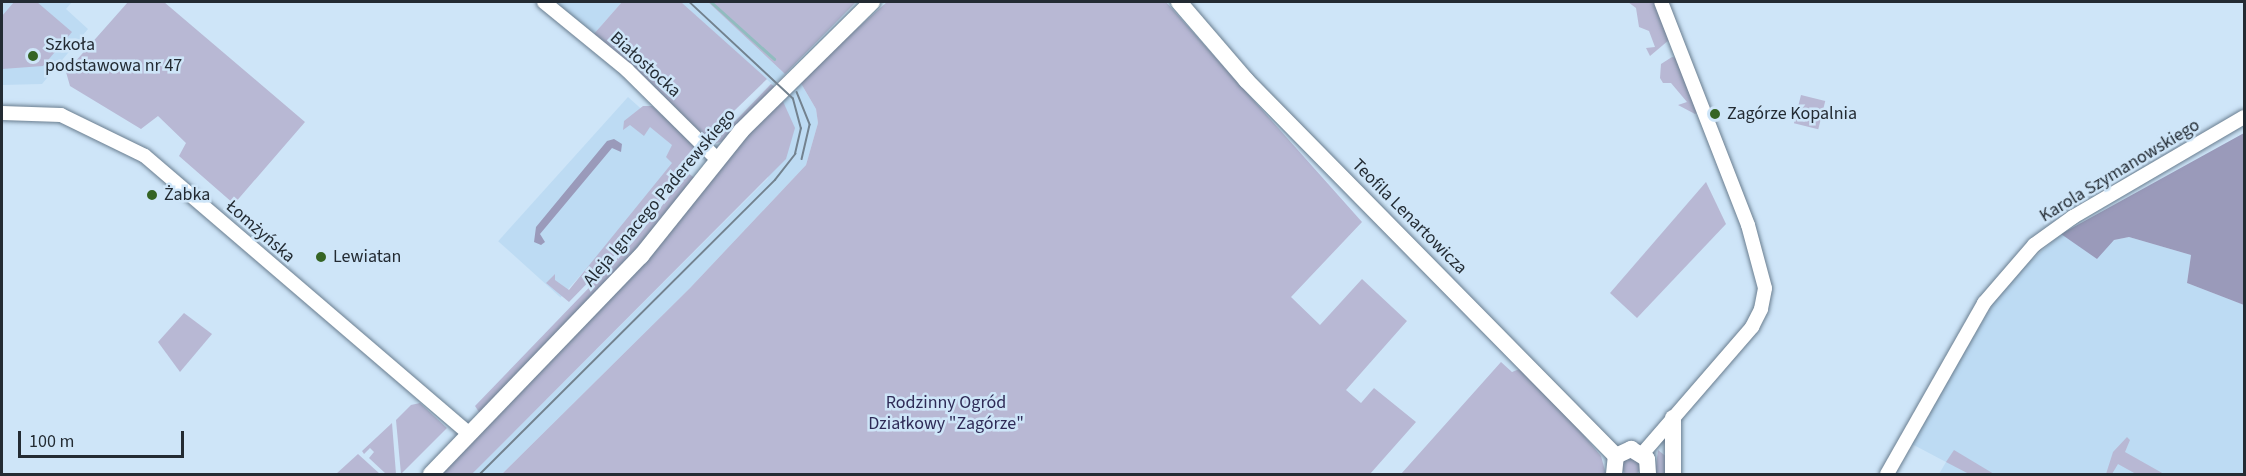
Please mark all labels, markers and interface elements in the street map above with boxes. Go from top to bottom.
street label: Białostocka [605,28,685,102]
place label: Szkoła podstawowa nr 47 [45,35,182,78]
marker: Szkoła podstawowa nr 47 [26,49,40,63]
place label: Zagórze Kopalnia [1727,103,1857,125]
street label: Aleja Ignacego Paderewskiego [579,105,741,291]
marker: Zagórze Kopalnia [1708,107,1722,121]
street label: Karola Szymanowskiego [2036,115,2204,227]
street label: Teofila Lenartowicza [1347,155,1471,279]
place label: Żabka [164,184,210,206]
marker: Żabka [145,188,159,202]
street label: Łomżyńska [221,196,299,268]
place label: Lewiatan [333,246,401,268]
marker: Lewiatan [314,250,328,264]
park label: Rodzinny Ogród Działkowy "Zagórze" [868,393,1024,436]
scale bar [21,419,188,457]
text: 100 m [29,429,74,454]

